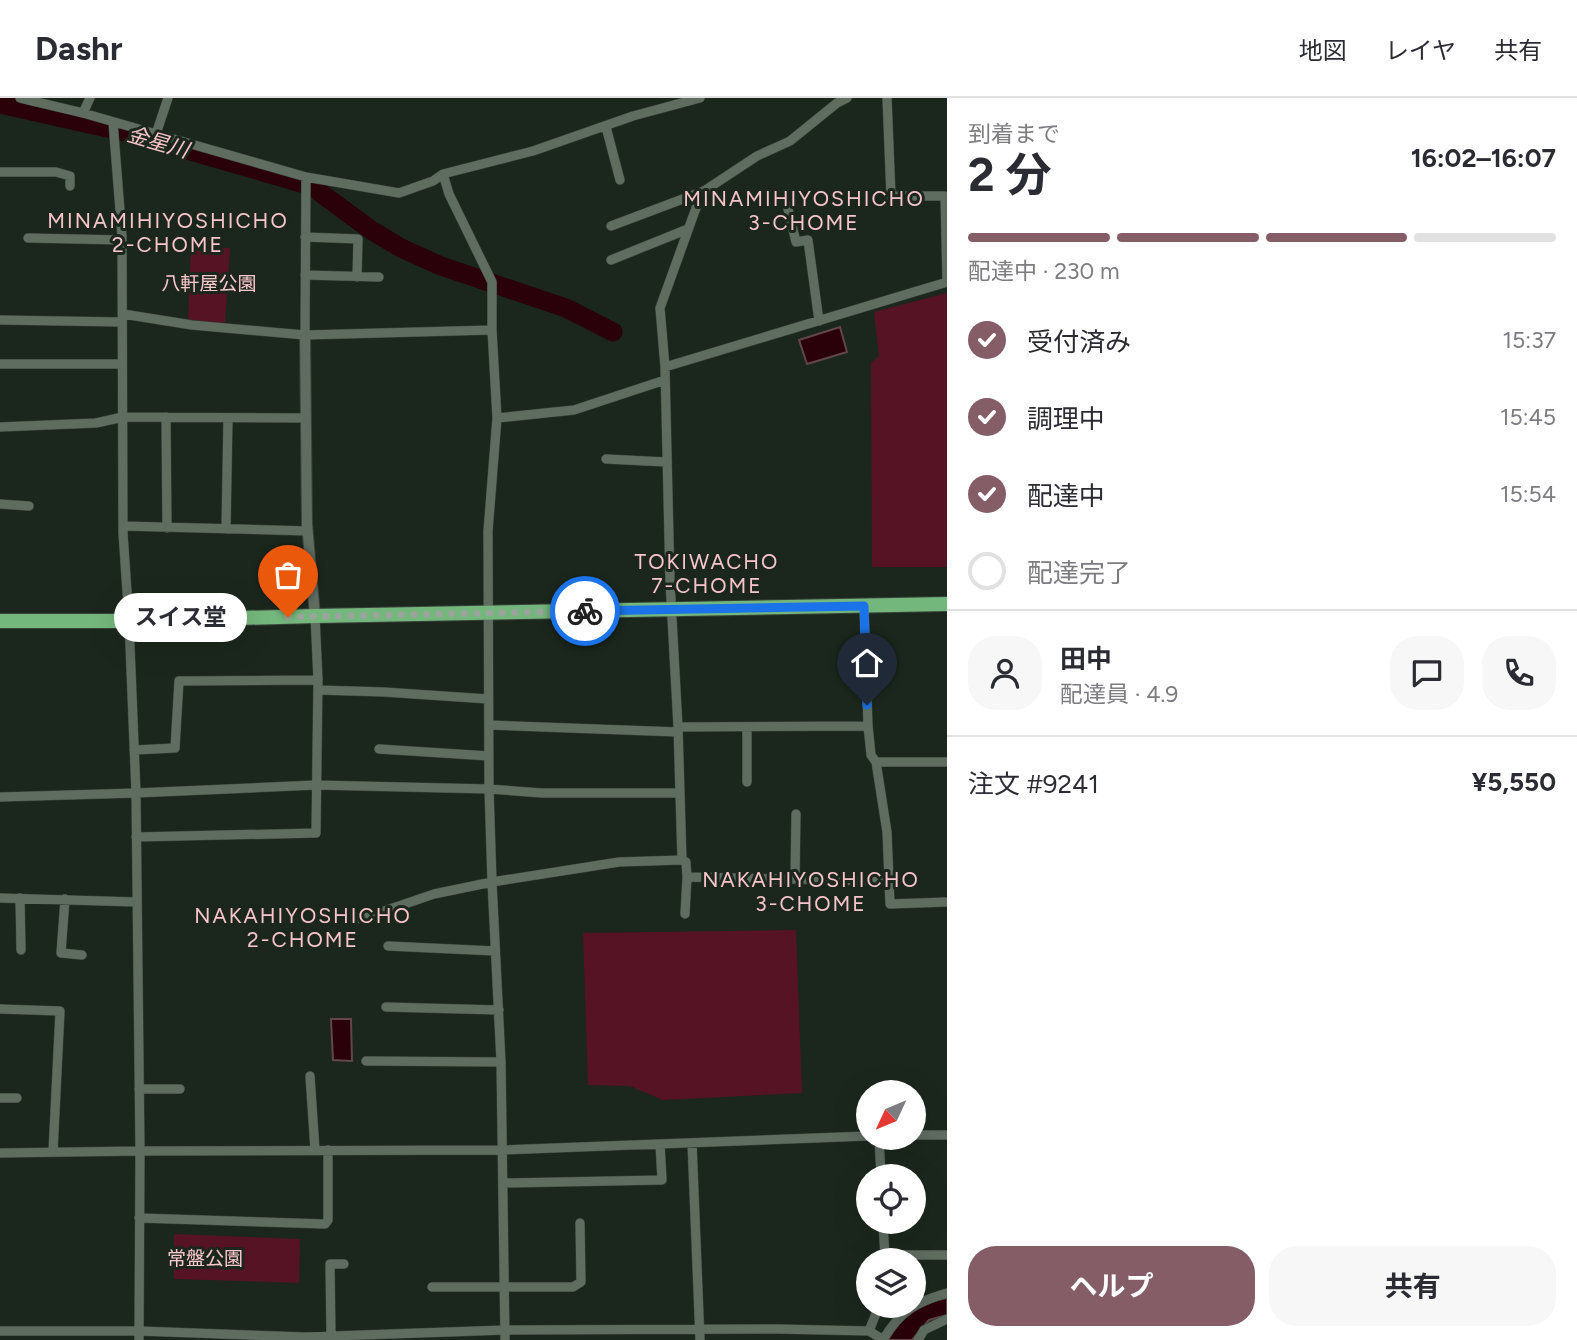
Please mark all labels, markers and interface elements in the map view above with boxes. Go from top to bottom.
text: Dashr [35,29,122,68]
text: 地図 [1299,36,1347,65]
text: レイヤ [1385,36,1456,65]
text: 共有 [1494,36,1542,65]
text: 到着まで [968,120,1060,148]
water label: 金星川 [124,121,194,163]
text: 16:02–16:07 [1411,142,1556,174]
text: 2 分 [968,147,1052,203]
district label: MINAMIHIYOSHICHO 3-CHOME [683,186,925,235]
district label: MINAMIHIYOSHICHO 2-CHOME [47,208,289,257]
text: 配達中 · 230 m [968,257,1120,285]
park label: 八軒屋公園 [161,272,257,295]
icon: check [968,321,1006,359]
text: 受付済み [1027,326,1131,358]
text: 15:37 [1503,326,1556,354]
icon: check [968,398,1006,436]
text: 調理中 [1027,403,1105,435]
text: 15:45 [1500,403,1556,431]
icon: check [968,475,1006,513]
text: 配達中 [1027,480,1105,512]
text: 15:54 [1500,480,1556,508]
pin [258,545,318,617]
district label: TOKIWACHO 7-CHOME [635,549,779,598]
icon: bag [269,556,307,594]
text: 配達完了 [1027,557,1131,589]
courier [550,576,620,646]
callout: スイス堂 [113,592,246,642]
icon: bike [566,592,604,630]
text: スイス堂 [135,603,226,631]
pin [837,633,897,705]
button: person [968,636,1042,710]
button: chat [1390,636,1464,710]
button: phone [1482,636,1556,710]
text: 田中 [1060,643,1112,675]
icon: home [848,644,886,682]
text: 配達員 · 4.9 [1060,680,1178,708]
text: ¥5,550 [1472,766,1556,798]
text: 注文 #9241 [968,768,1099,800]
district label: NAKAHIYOSHICHO 3-CHOME [702,867,920,916]
district label: NAKAHIYOSHICHO 2-CHOME [194,903,412,952]
north arrow [856,1080,926,1150]
map controls [856,1080,926,1318]
button: locate [856,1164,926,1234]
button: ヘルプ [968,1246,1255,1326]
button: 共有 [1269,1246,1556,1326]
park label: 常盤公園 [167,1247,243,1270]
button: layers [856,1248,926,1318]

